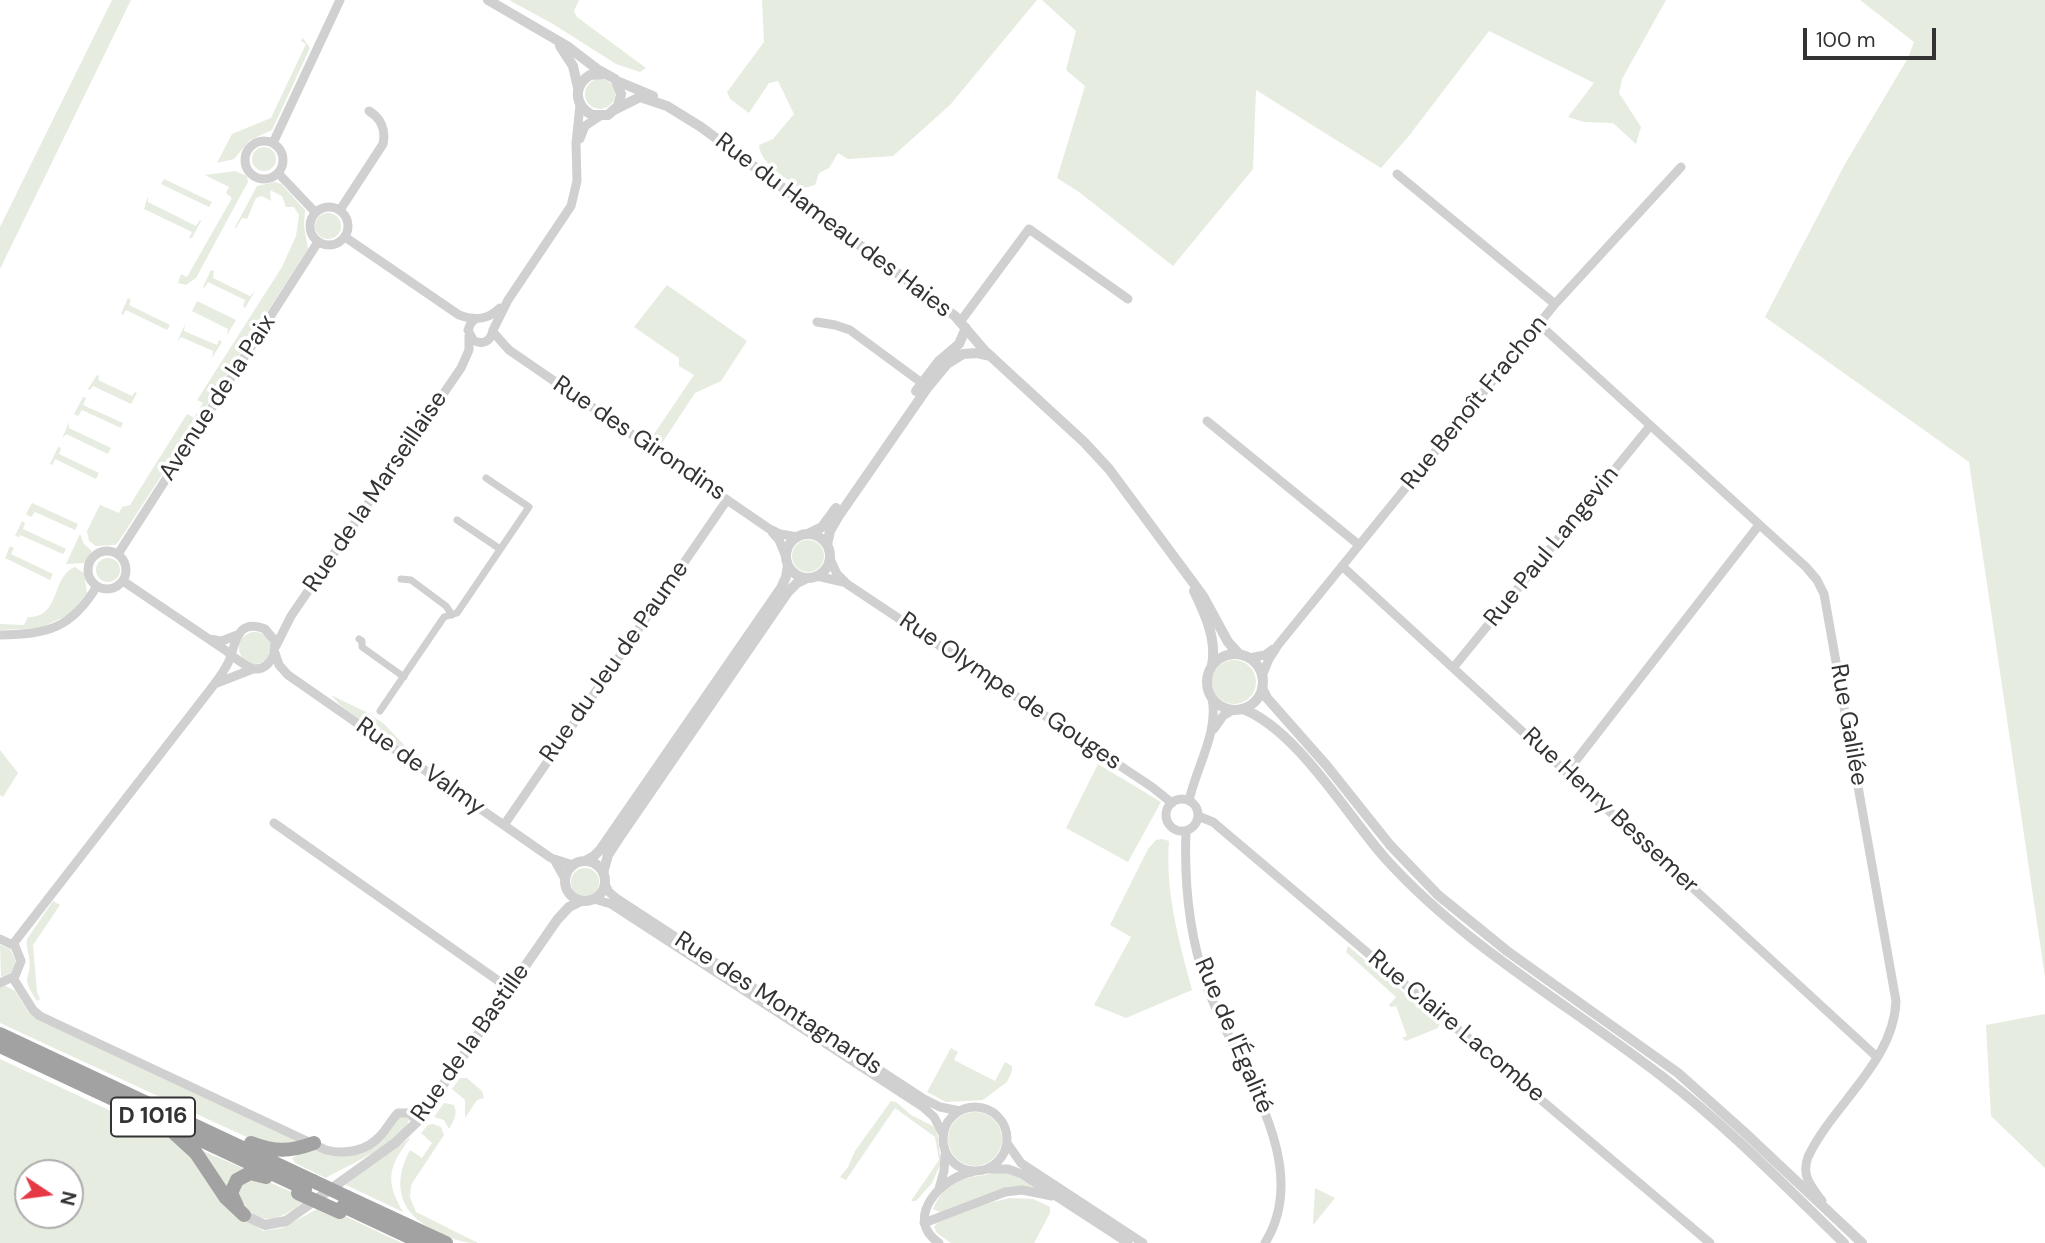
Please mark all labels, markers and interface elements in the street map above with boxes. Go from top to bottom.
scale bar [1807,14,1940,58]
text: 100 m [1816,26,1876,54]
street label: Rue du Hameau des Haies [709,128,957,324]
street label: Avenue de la Paix [154,310,282,486]
street label: Rue Benoît Frachon [1396,310,1554,496]
street label: Rue des Girondins [547,371,731,507]
street label: Rue de la Marseillaise [298,386,454,598]
street label: Rue Paul Langevin [1479,461,1625,633]
street label: Rue du Jeu de Paume [535,556,695,768]
street label: Rue Olympe de Gouges [894,607,1126,777]
street label: Rue Galilée [1823,662,1873,788]
street label: Rue de Valmy [350,712,490,822]
street label: Rue Henry Bessemer [1516,722,1704,900]
street label: Rue des Montagnards [669,926,887,1082]
street label: Rue Claire Lacombe [1362,945,1550,1109]
street label: Rue de l'Égalité [1187,954,1279,1118]
street label: Rue de la Bastille [406,958,536,1128]
road number: D 1016 [111,1098,195,1136]
north arrow [14,1159,84,1229]
text: N [54,1189,82,1208]

